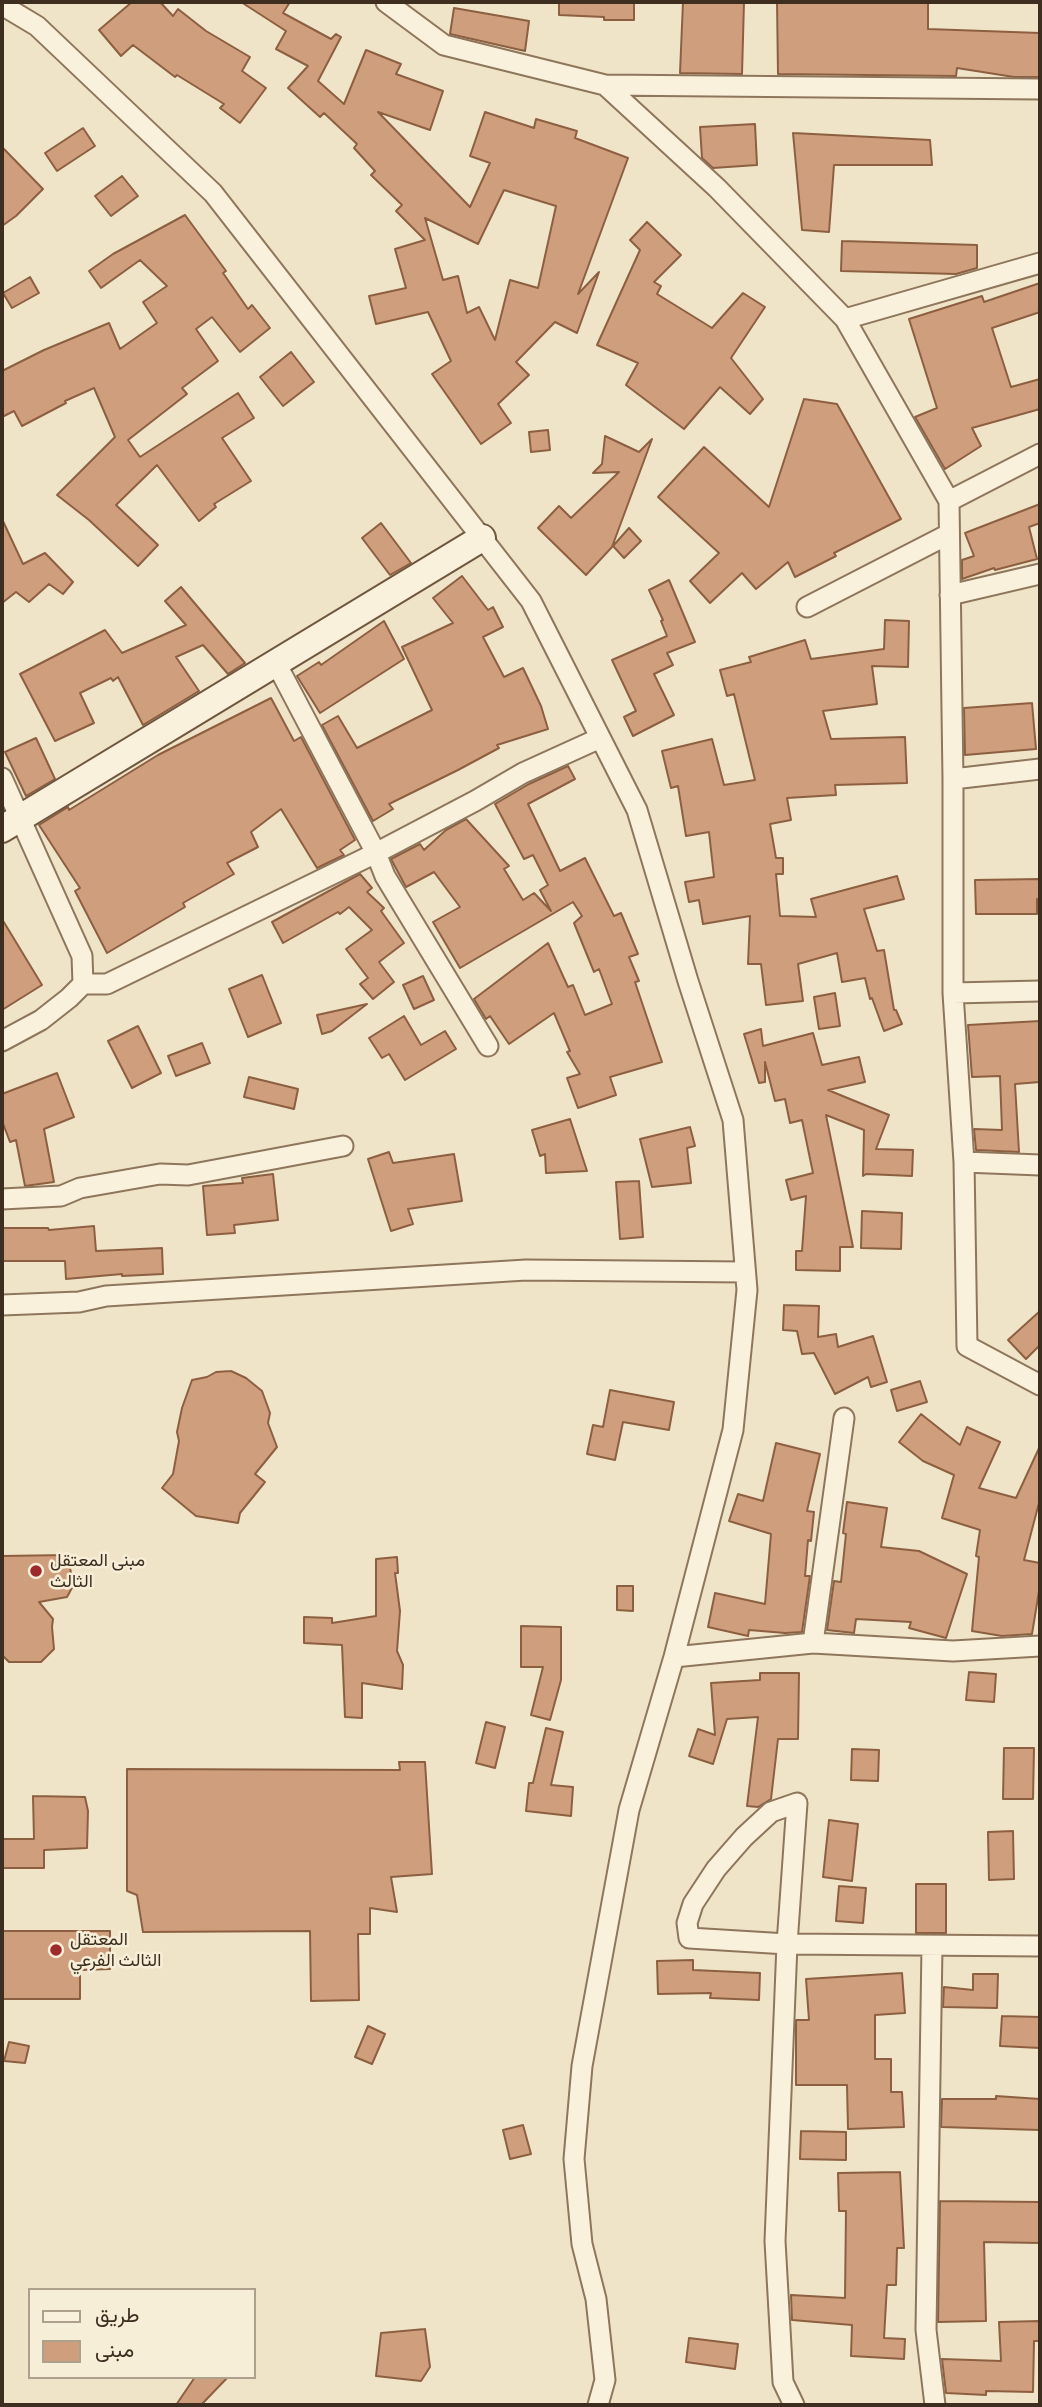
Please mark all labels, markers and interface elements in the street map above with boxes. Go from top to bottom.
place label: مبنى المعتقل الثالث [50,1550,145,1592]
marker: مبنى المعتقل الثالث [28,1563,44,1579]
place label: المعتقل الثالث الفرعي [70,1929,161,1972]
marker: المعتقل الثالث الفرعي [48,1942,64,1958]
legend [28,2288,256,2379]
text: طريق [95,2302,140,2328]
text: مبنى [95,2337,134,2363]

